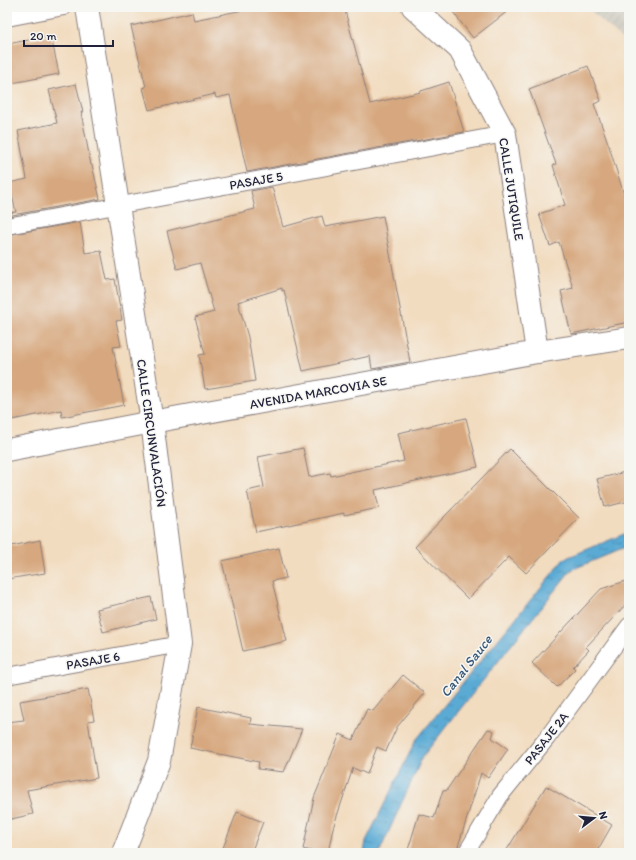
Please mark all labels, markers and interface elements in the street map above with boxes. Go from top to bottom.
scale bar [24,22,113,48]
text: 20 m [30,29,57,43]
street label: CALLE JUTIQUILE [496,137,527,242]
street label: PASAJE 5 [228,168,284,193]
street label: CALLE CIRCUNVALACIÓN [134,358,169,508]
street label: AVENIDA MARCOVIA SE [248,373,388,412]
water label: Canal Sauce [437,631,497,701]
street label: PASAJE 6 [65,648,121,673]
street label: PASAJE 2A [521,708,572,768]
north arrow [574,798,614,838]
text: N [596,810,610,821]

